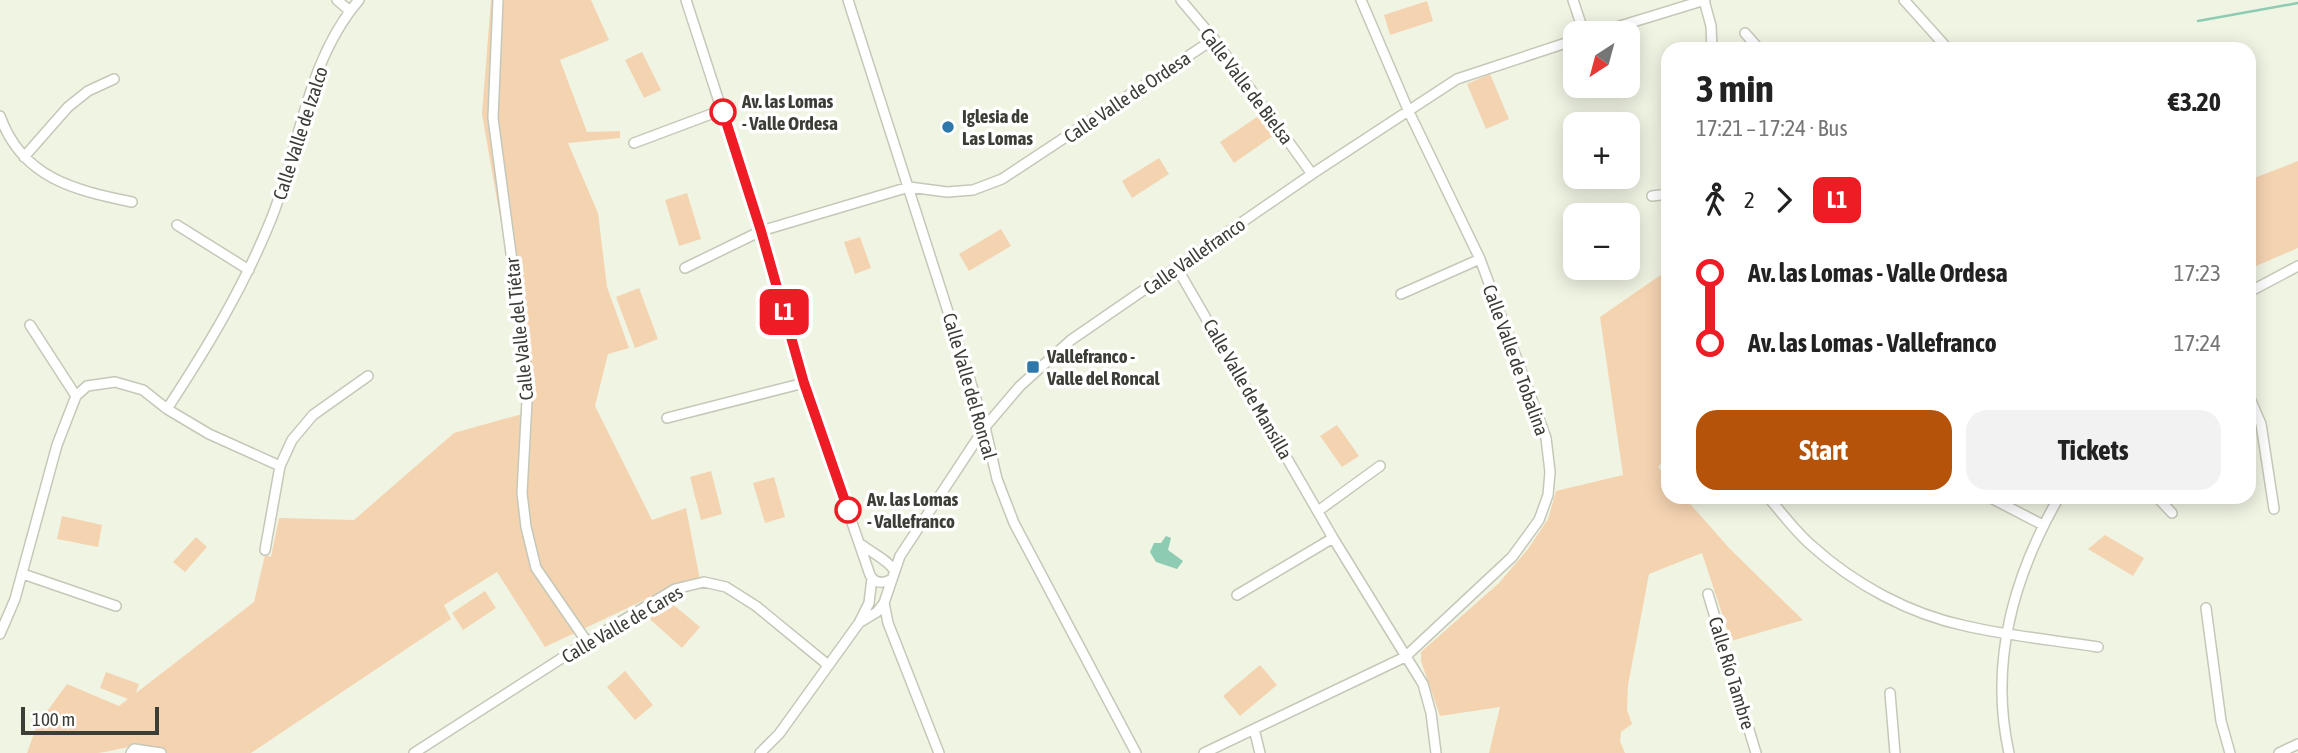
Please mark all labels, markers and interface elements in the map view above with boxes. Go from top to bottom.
north arrow [1563,21,1640,98]
map controls [1563,21,1640,280]
street label: Calle Valle de Bielsa [1196,23,1298,149]
street label: Calle Valle de Ordesa [1060,47,1194,147]
street label: Calle Valle de Izalco [268,64,332,202]
text: 3 min [1696,67,1774,110]
text: €3.20 [2168,87,2221,117]
place label: Av. las Lomas - Valle Ordesa [741,90,838,134]
marker: Av. las Lomas - Valle Ordesa [710,99,736,125]
place label: Iglesia de Las Lomas [962,105,1033,149]
button: + [1563,112,1640,189]
text: 17:21 – 17:24 · Bus [1696,115,1848,141]
marker: Iglesia de Las Lomas [940,119,956,135]
icon: walk [1696,181,1734,219]
icon: forward [1765,181,1803,219]
text: L1 [1827,186,1847,213]
text: 2 [1744,187,1755,213]
button: − [1563,203,1640,280]
street label: Calle Vallefranco [1139,213,1249,299]
street label: Calle Valle del Tiétar [501,256,537,401]
text: Av. las Lomas - Valle Ordesa [1748,258,2008,288]
text: 17:23 [2174,260,2221,286]
street label: Calle Valle de Tobalina [1478,282,1554,438]
line badge: L1 [752,289,816,335]
text: L1 [774,298,794,325]
street label: Calle Valle del Roncal [939,310,1001,462]
street label: Calle Valle de Mansilla [1199,315,1297,463]
text: Av. las Lomas - Vallefranco [1748,328,1997,358]
text: 17:24 [2174,330,2221,356]
place label: Vallefranco - Valle del Roncal [1046,345,1160,389]
marker: Vallefranco - Valle del Roncal [1025,359,1041,375]
button: Start [1696,410,1952,490]
button: Tickets [1966,410,2221,490]
place label: Av. las Lomas - Vallefranco [866,488,959,532]
marker: Av. las Lomas - Vallefranco [835,497,861,523]
street label: Calle Valle de Cares [558,580,687,667]
street label: Calle Río Tambre [1704,614,1760,732]
scale bar [21,704,159,736]
text: 100 m [32,708,75,730]

